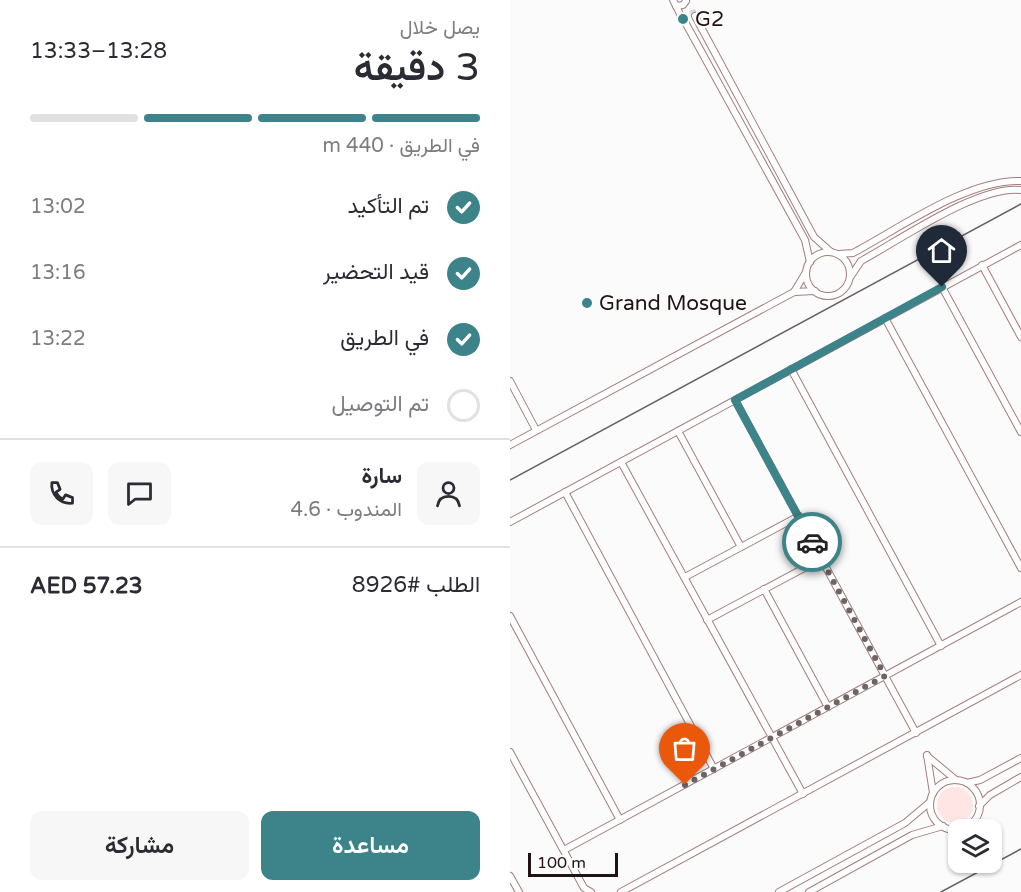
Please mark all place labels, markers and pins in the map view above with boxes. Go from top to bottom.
place label: G2 [695,7,724,32]
marker: G2 [676,12,690,26]
pin [916,225,967,287]
place label: Grand Mosque [599,291,747,316]
marker: Grand Mosque [580,296,594,310]
pin [659,723,710,785]

